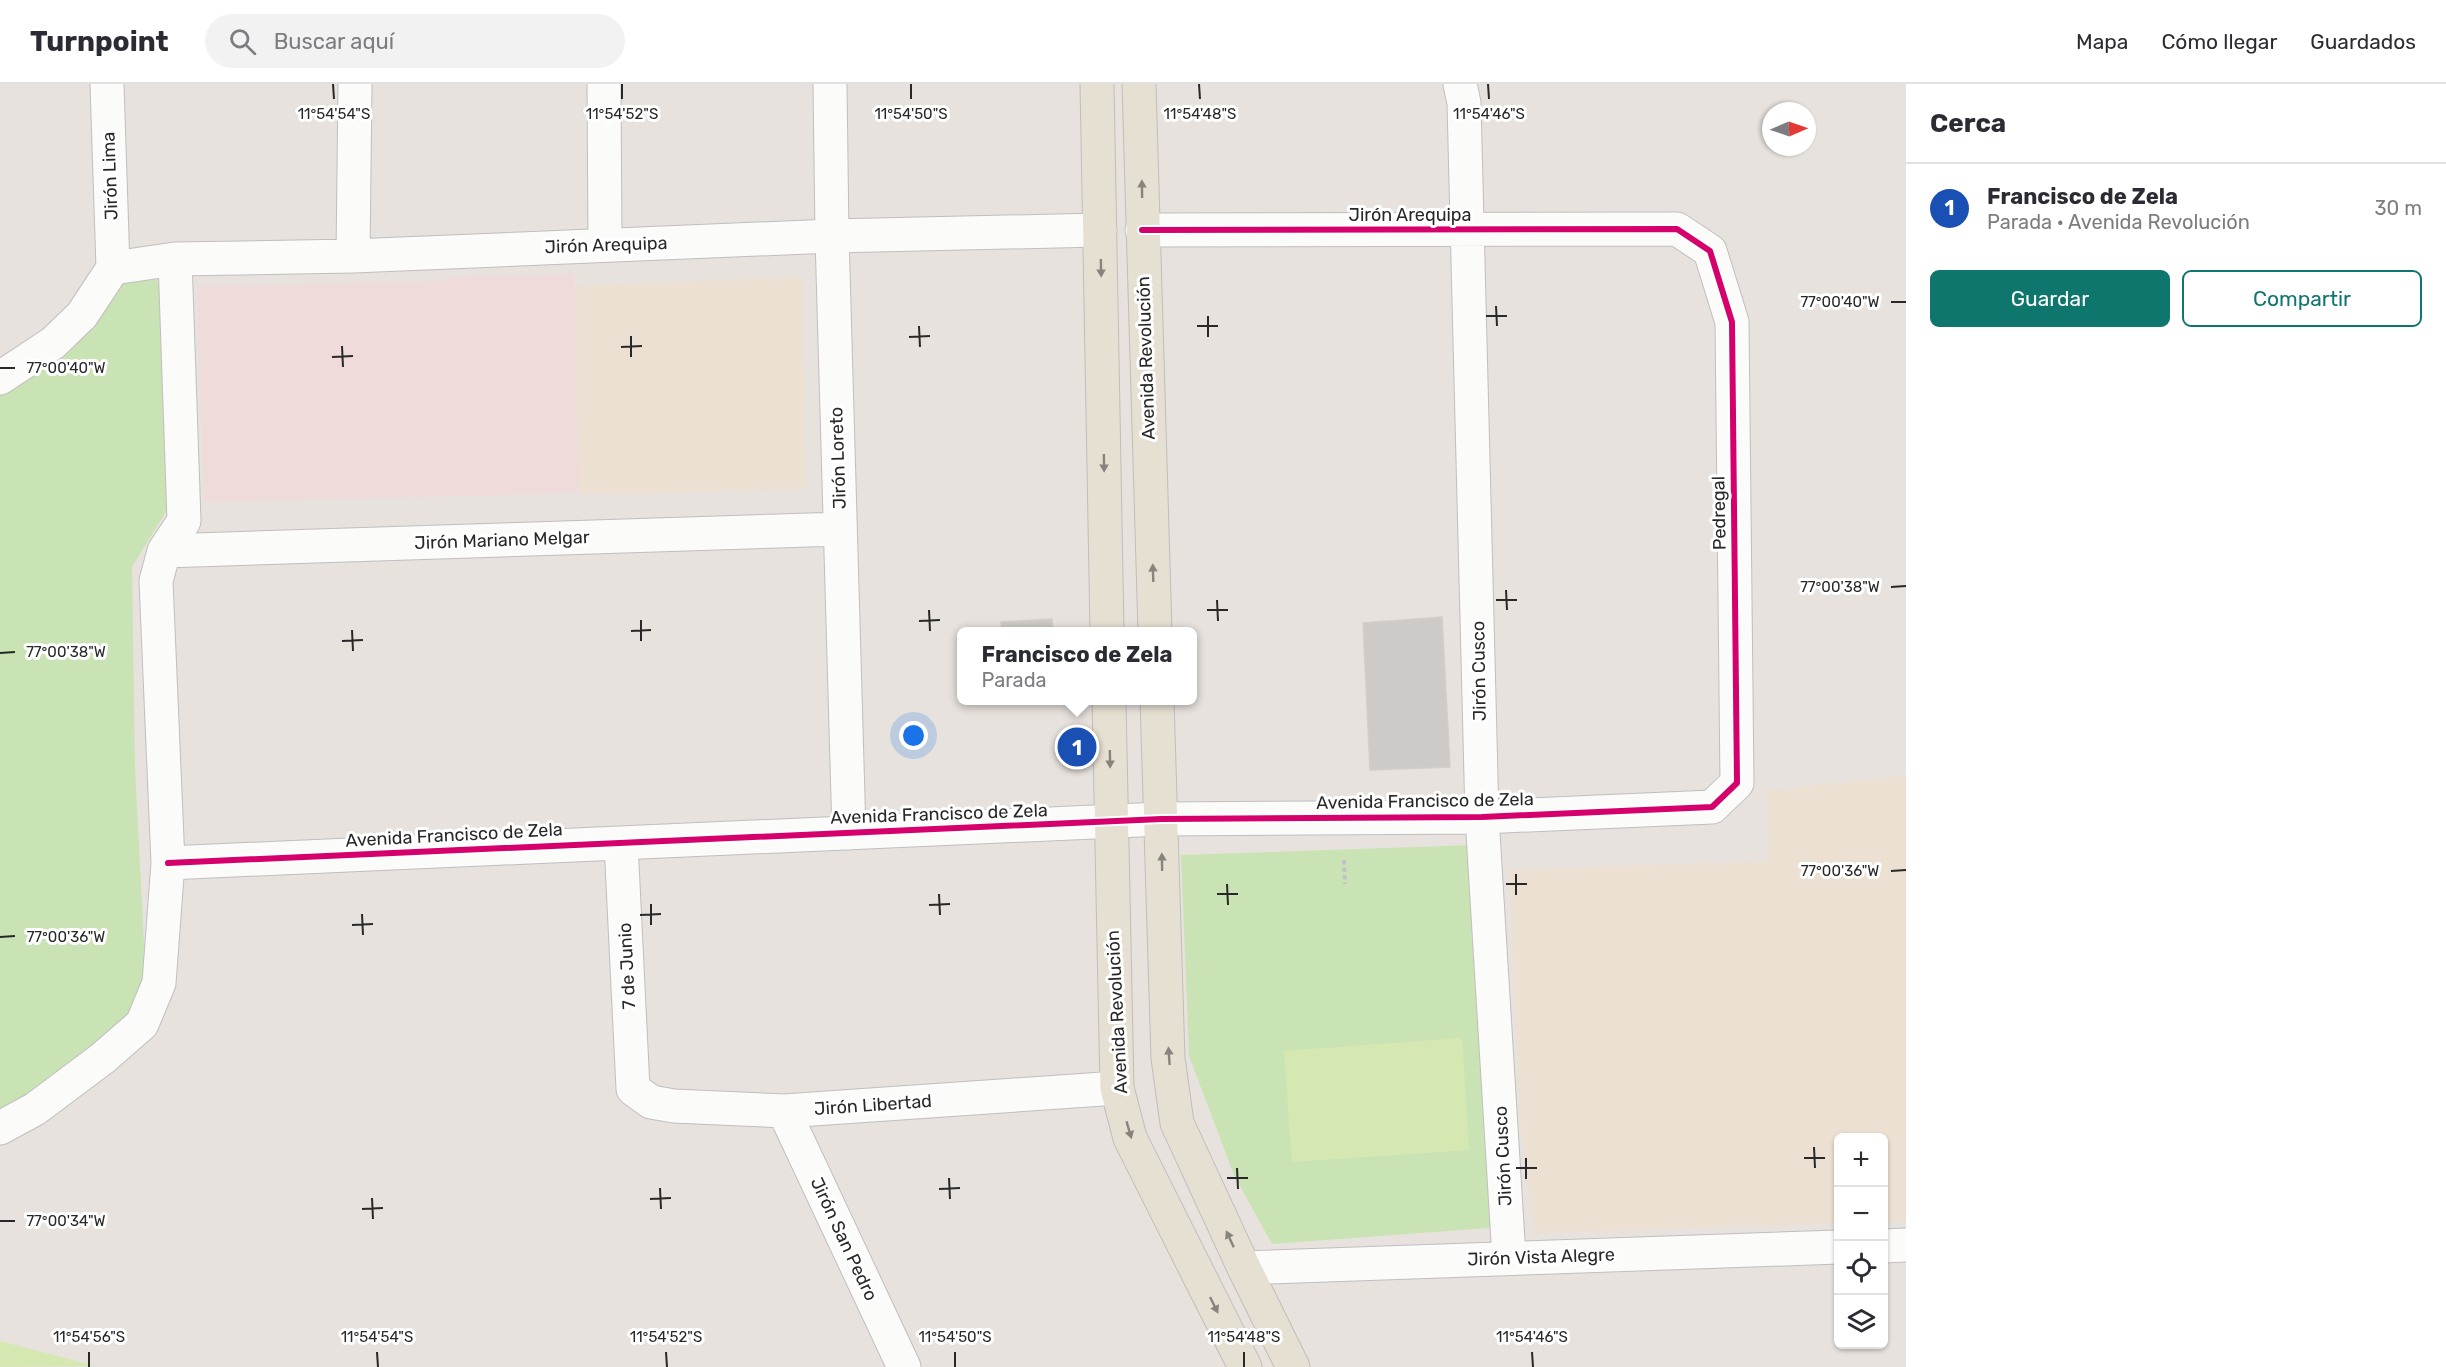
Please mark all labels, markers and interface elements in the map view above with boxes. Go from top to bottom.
search box [205,14,625,68]
text: Turnpoint [30,25,169,58]
icon: search [226,25,259,58]
text: Buscar aquí [274,28,394,55]
text: Mapa [2076,29,2128,54]
text: Cómo llegar [2161,29,2277,54]
text: Guardados [2310,29,2416,54]
north arrow [1762,102,1816,156]
text: 11°54'54"S [298,105,370,123]
text: 11°54'52"S [586,105,658,123]
text: 11°54'50"S [874,105,948,123]
text: 11°54'48"S [1164,105,1236,123]
text: 11°54'46"S [1453,105,1525,123]
text: Cerca [1930,108,2006,139]
street label: Jirón Lima [97,131,123,221]
one-way arrow [1137,180,1146,199]
text: Francisco de Zela [1987,183,2178,210]
text: 1 [1945,196,1954,220]
text: 30 m [2375,196,2422,220]
street label: Jirón Arequipa [1349,204,1472,226]
text: Parada · Avenida Revolución [1987,210,2250,234]
street label: Jirón Arequipa [544,232,668,258]
one-way arrow [1096,259,1106,278]
button: Guardar [1930,270,2170,327]
button: Compartir [2182,270,2422,327]
street label: Avenida Revolución [1132,276,1160,440]
text: 77°00'40"W [1800,293,1880,311]
text: 77°00'40"W [26,359,106,377]
street label: Jirón Loreto [825,406,851,510]
one-way arrow [1100,454,1109,473]
street label: Pedregal [1707,476,1731,550]
street label: Jirón Mariano Melgar [414,526,590,554]
one-way arrow [1149,564,1158,583]
text: 77°00'38"W [1800,578,1880,596]
street label: Jirón Cusco [1467,621,1491,721]
popup [957,627,1197,705]
text: Francisco de Zela [982,641,1173,668]
text: 77°00'38"W [26,643,106,661]
text: Parada [982,668,1047,692]
your location [899,721,928,750]
pin: 1 [1058,724,1096,770]
one-way arrow [1105,749,1115,768]
street label: Avenida Francisco de Zela [1316,788,1534,814]
street label: Avenida Francisco de Zela [830,799,1048,829]
street label: Avenida Francisco de Zela [345,818,563,852]
one-way arrow [1158,852,1167,871]
text: 77°00'36"W [1801,862,1879,880]
street label: 7 de Junio [614,922,640,1010]
text: 77°00'36"W [27,928,105,946]
street label: Avenida Revolución [1102,930,1132,1094]
one-way arrow [1164,1047,1173,1066]
street label: Jirón Libertad [813,1090,933,1120]
street label: Jirón Cusco [1489,1105,1517,1207]
one-way arrow [1125,1121,1134,1139]
map controls [1834,1133,1888,1349]
button: + [1834,1133,1888,1187]
street label: Jirón San Pedro [806,1174,882,1304]
button: − [1834,1187,1888,1241]
text: 77°00'34"W [26,1212,106,1230]
one-way arrow [1226,1231,1235,1248]
button: locate [1834,1241,1888,1295]
street label: Jirón Vista Alegre [1467,1243,1615,1271]
button: layers [1834,1295,1888,1349]
one-way arrow [1209,1297,1219,1314]
text: 11°54'56"S [53,1328,125,1346]
text: 11°54'54"S [341,1328,413,1346]
text: 11°54'52"S [630,1328,702,1346]
text: 11°54'50"S [918,1328,992,1346]
text: 11°54'48"S [1208,1328,1280,1346]
text: 11°54'46"S [1496,1328,1568,1346]

